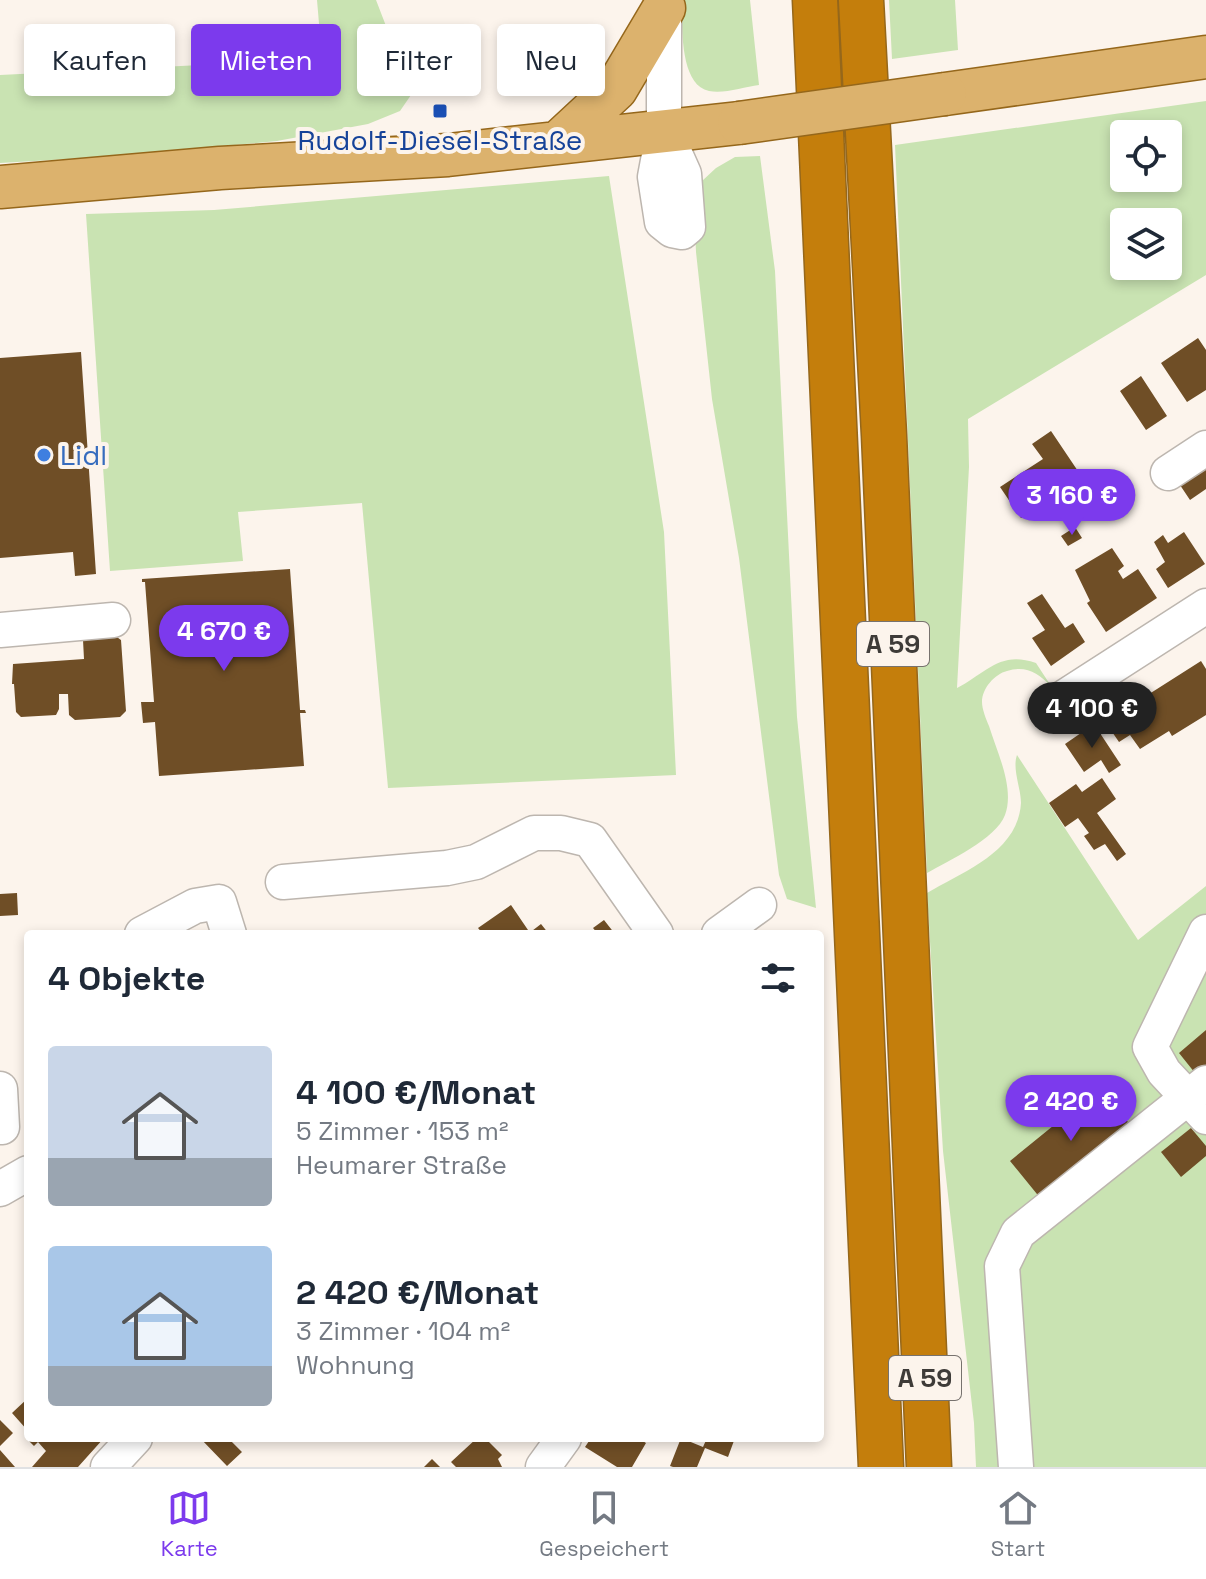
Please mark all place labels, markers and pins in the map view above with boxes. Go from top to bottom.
marker: Rudolf-Diesel-Straße [431,102,449,120]
place label: Rudolf-Diesel-Straße [298,122,582,158]
place label: Lidl [60,437,107,473]
marker: Lidl [35,446,53,464]
pin: 3 160 € [998,469,1146,537]
pin: 4 670 € [150,605,298,673]
pin: 4 100 € [1018,682,1166,750]
pin: 2 420 € [997,1075,1145,1143]

